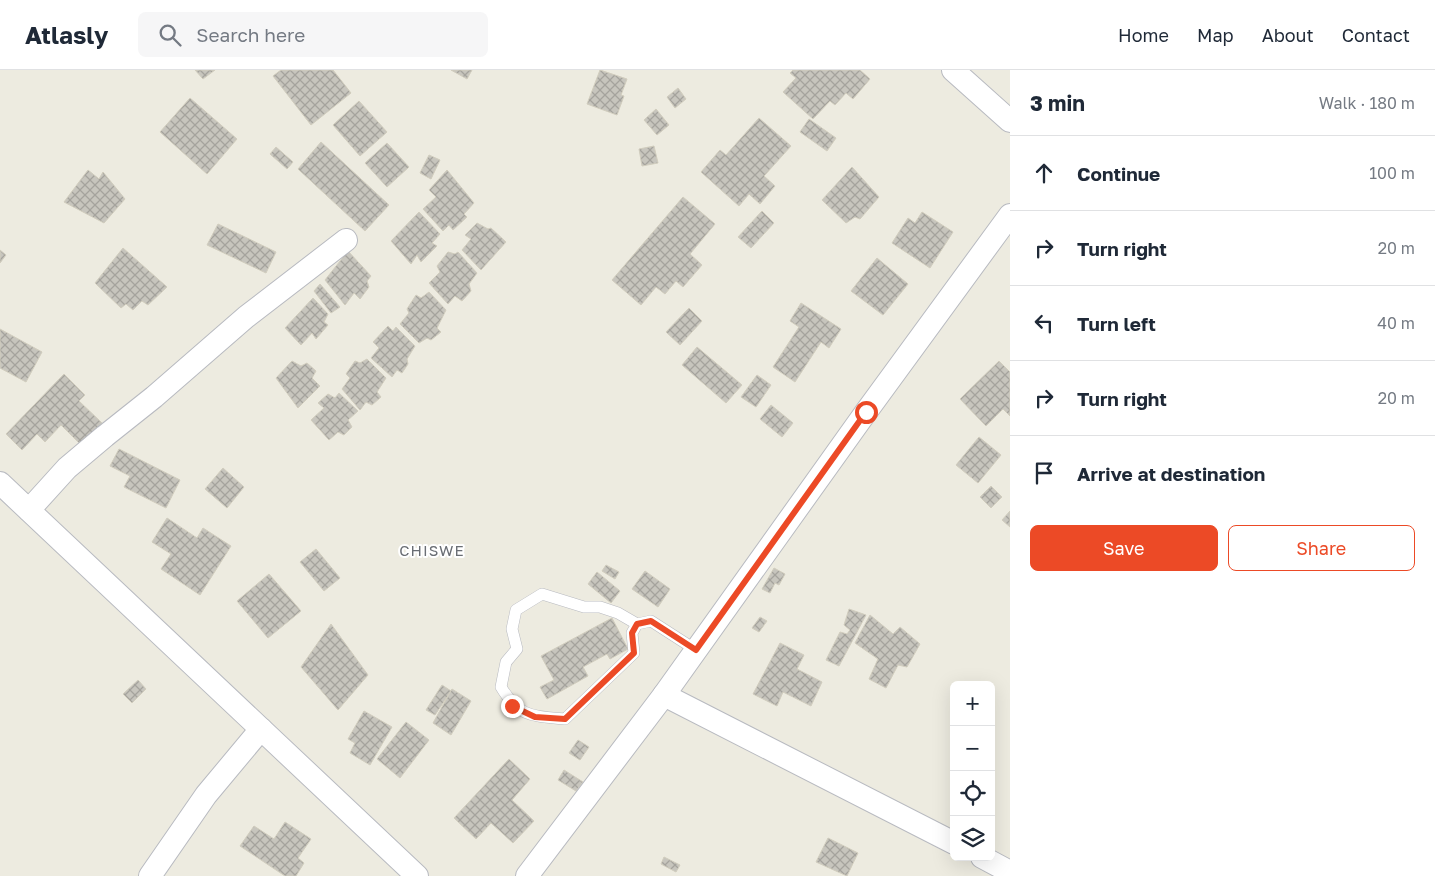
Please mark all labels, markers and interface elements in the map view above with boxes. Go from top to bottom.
search box [138,12,488,57]
text: Atlasly [25,20,108,49]
icon: search [156,21,184,49]
text: Search here [196,23,305,46]
text: Home [1118,24,1169,46]
text: Map [1197,24,1234,46]
text: About [1262,24,1314,46]
text: Contact [1342,24,1410,46]
text: 3 min [1030,90,1085,116]
text: Walk · 180 m [1319,93,1415,113]
icon: ahead [1030,159,1058,187]
text: Continue [1077,162,1160,185]
text: 100 m [1369,163,1415,183]
icon: right [1030,234,1058,262]
text: Turn right [1077,237,1167,260]
text: 20 m [1378,238,1415,258]
icon: left [1030,309,1058,337]
text: Turn left [1077,312,1156,335]
text: 40 m [1377,313,1415,333]
icon: right [1030,384,1058,412]
text: Turn right [1077,387,1167,410]
text: 20 m [1378,388,1415,408]
route start [855,401,878,424]
icon: arrive [1030,459,1058,487]
text: Arrive at destination [1077,462,1265,485]
button: Save [1030,525,1218,571]
button: Share [1228,525,1415,571]
district label: CHISWE [399,541,465,559]
map controls [950,681,995,861]
button: + [950,681,995,726]
route end [501,695,524,718]
button: − [950,726,995,771]
button: locate [950,771,995,816]
button: layers [950,816,995,861]

